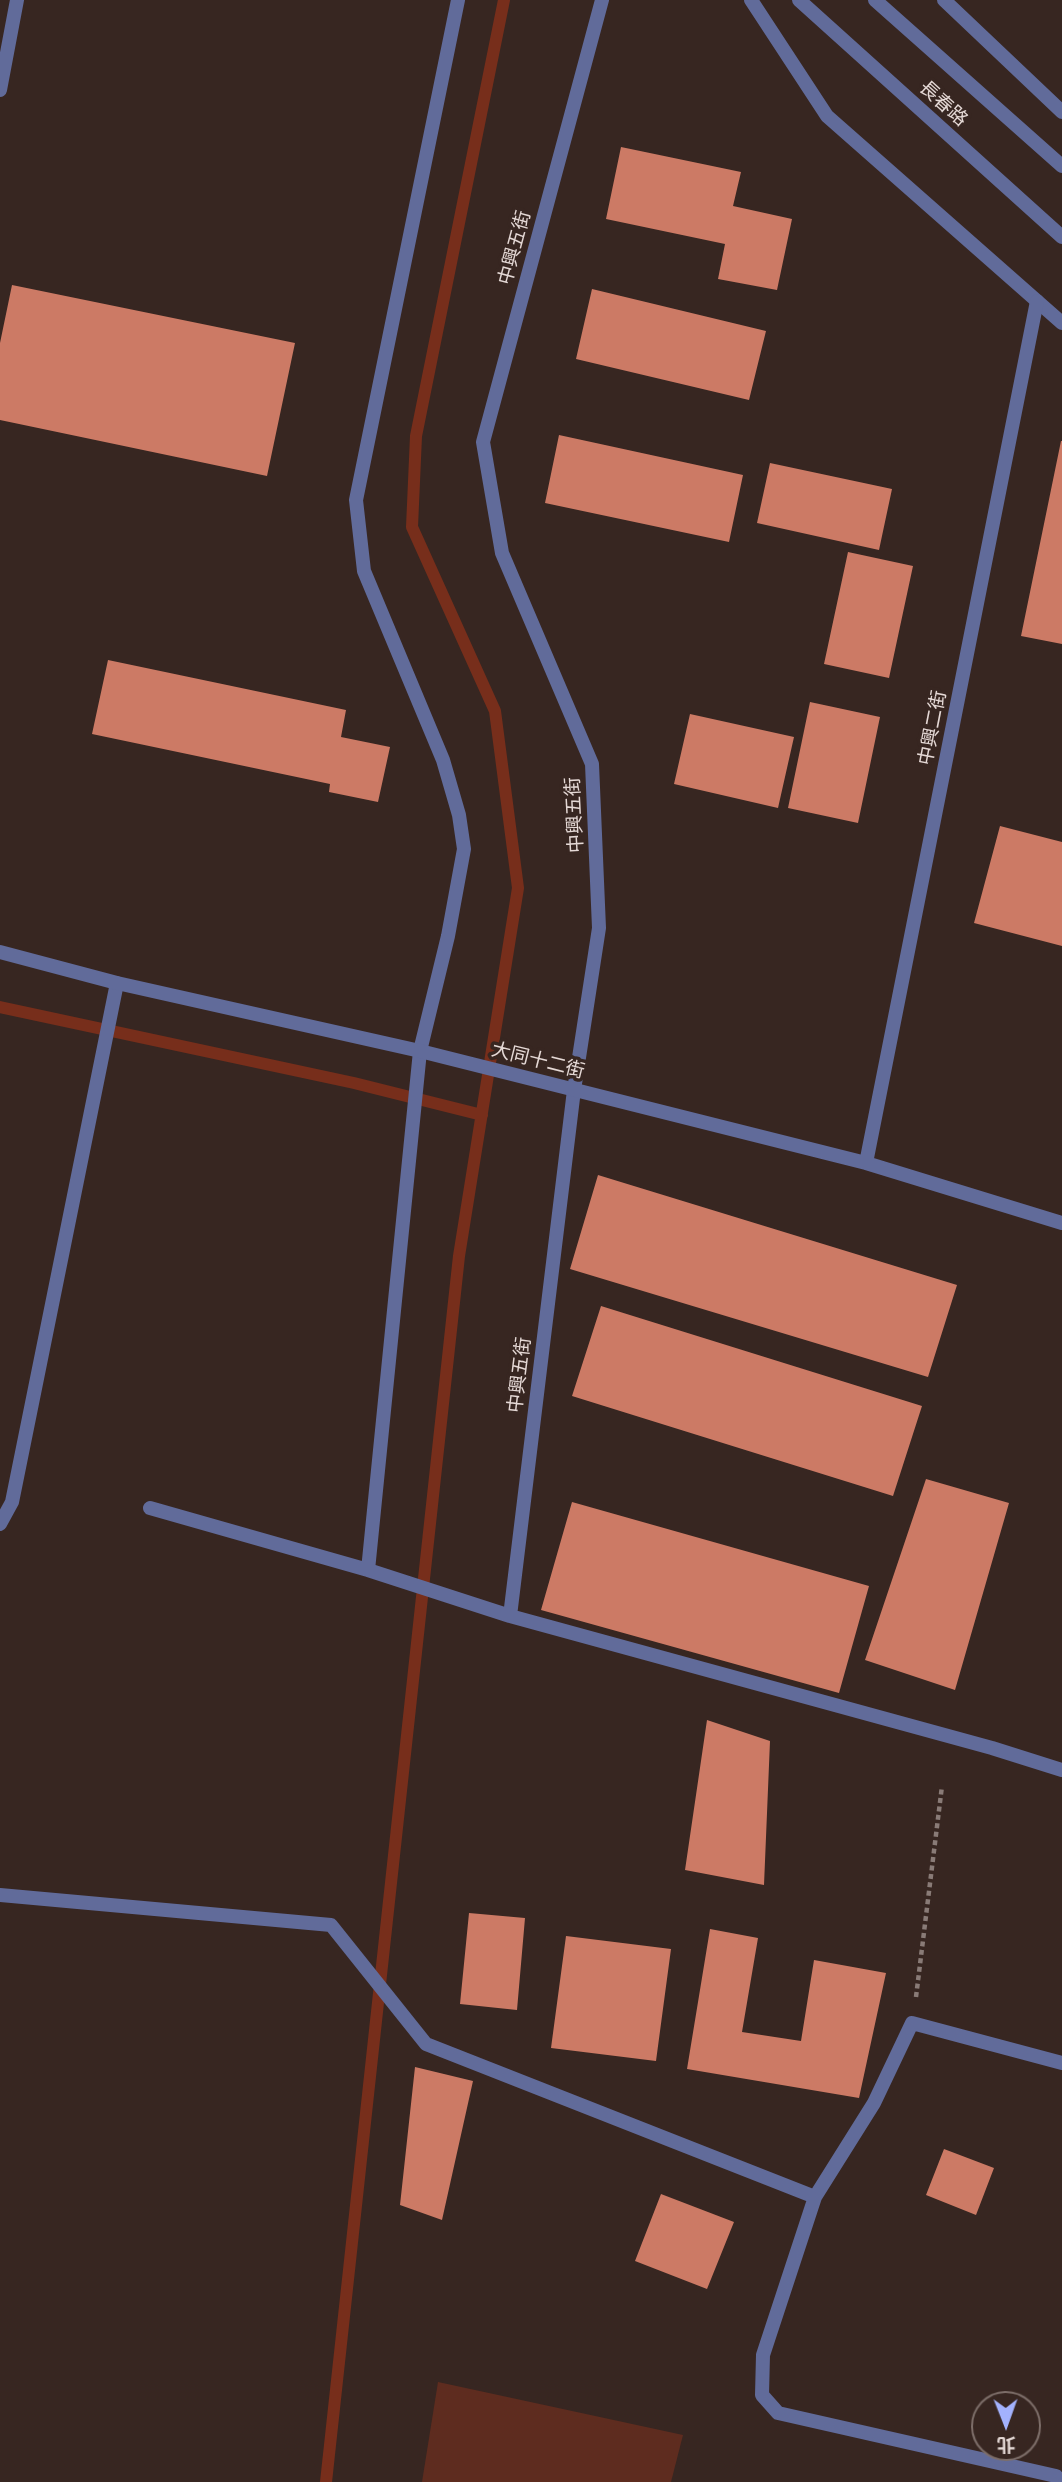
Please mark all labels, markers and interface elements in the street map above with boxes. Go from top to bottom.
street label: 長春路 [914,76,972,132]
street label: 中興五街 [494,208,536,288]
street label: 中興二街 [915,689,951,767]
street label: 中興五街 [562,776,588,854]
street label: 大同十二街 [489,1038,587,1084]
street label: 中興五街 [504,1336,536,1414]
north arrow [971,2391,1041,2461]
text: 北 [997,2433,1016,2458]

